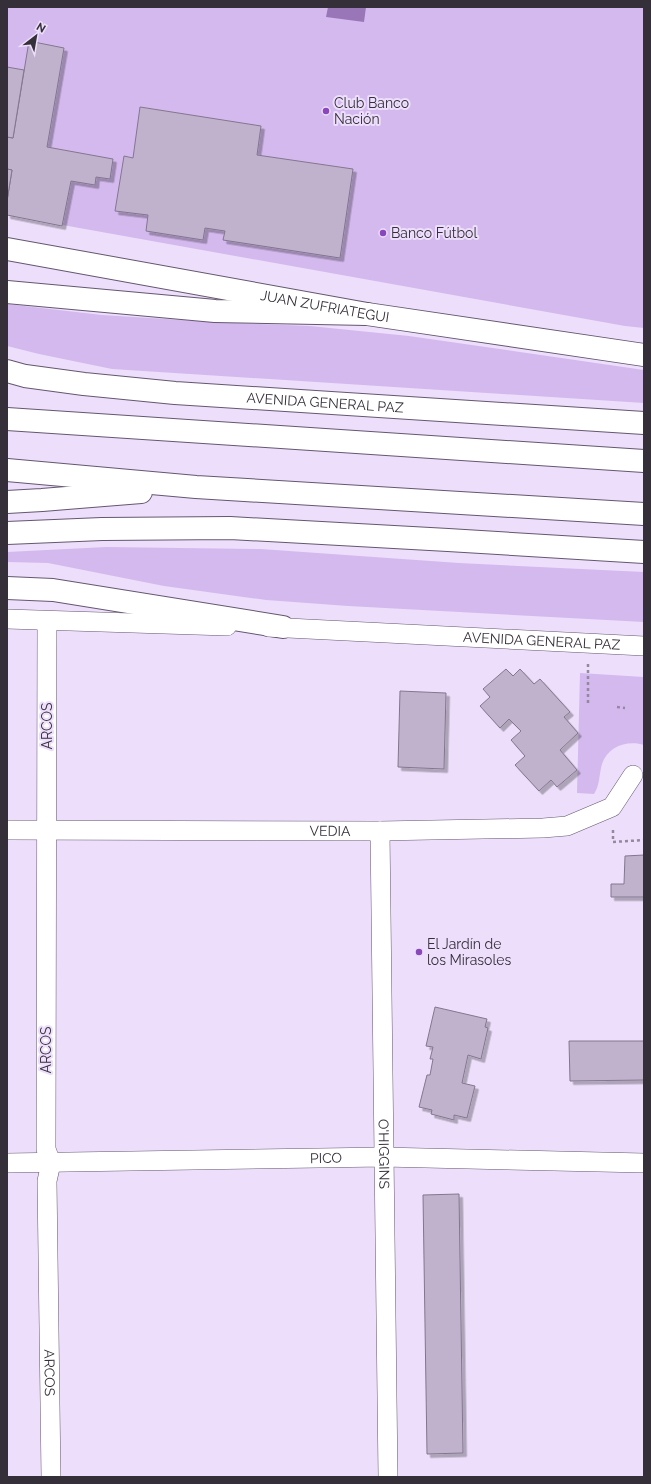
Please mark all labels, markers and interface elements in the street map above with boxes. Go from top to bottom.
north arrow [16,16,56,56]
text: N [34,20,48,36]
place label: Club Banco Nación [334,95,409,127]
marker: Club Banco Nación [321,106,331,116]
place label: Banco Fútbol [391,225,477,241]
marker: Banco Fútbol [378,228,388,238]
street label: JUAN ZUFRIATEGUI [259,287,390,325]
street label: AVENIDA GENERAL PAZ [246,390,404,416]
street label: AVENIDA GENERAL PAZ [463,629,621,653]
street label: ARCOS [39,702,55,750]
street label: VEDIA [309,823,351,839]
place label: El Jardín de los Mirasoles [427,936,511,968]
marker: El Jardín de los Mirasoles [414,947,424,957]
street label: ARCOS [38,1026,54,1074]
street label: O'HIGGINS [376,1119,392,1190]
street label: PICO [310,1150,342,1166]
street label: ARCOS [41,1349,58,1397]

